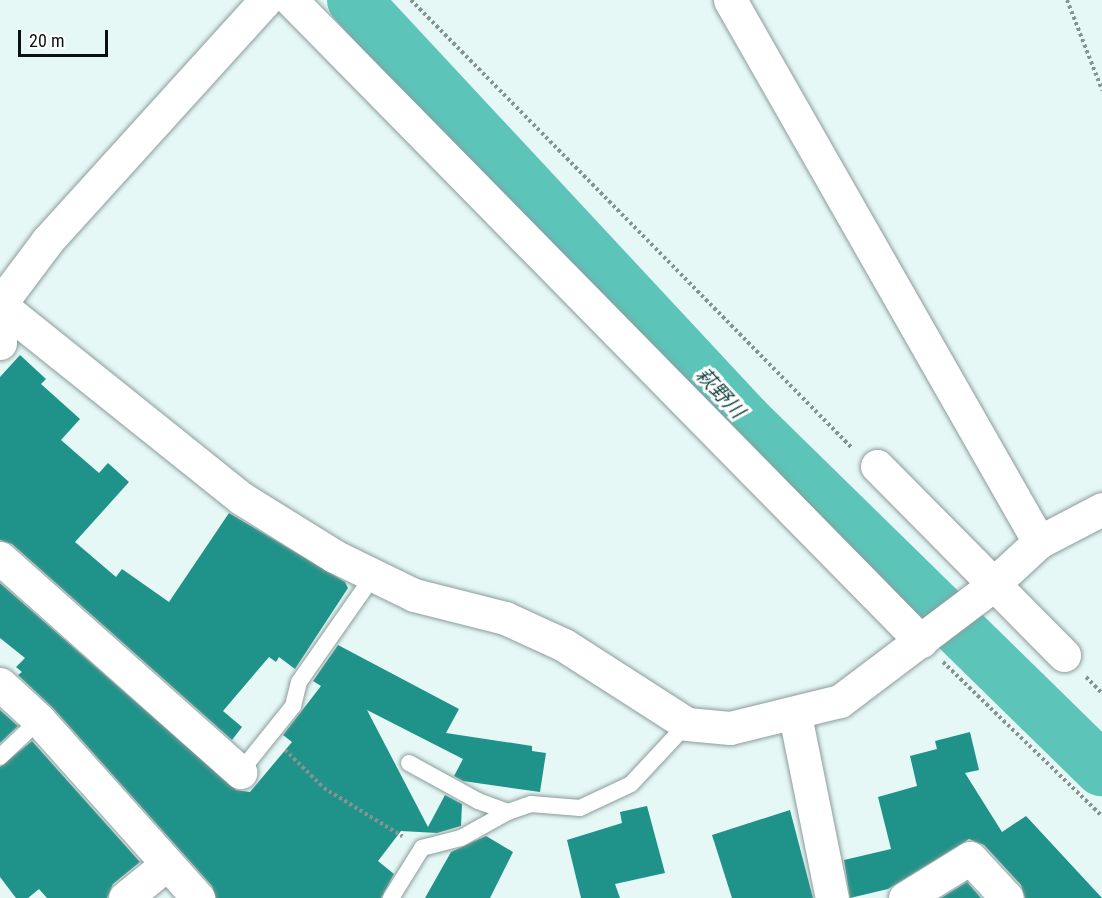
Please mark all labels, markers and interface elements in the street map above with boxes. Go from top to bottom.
scale bar [21,18,111,56]
text: 20 m [29,30,64,51]
water label: 萩野川 [691,363,749,423]

